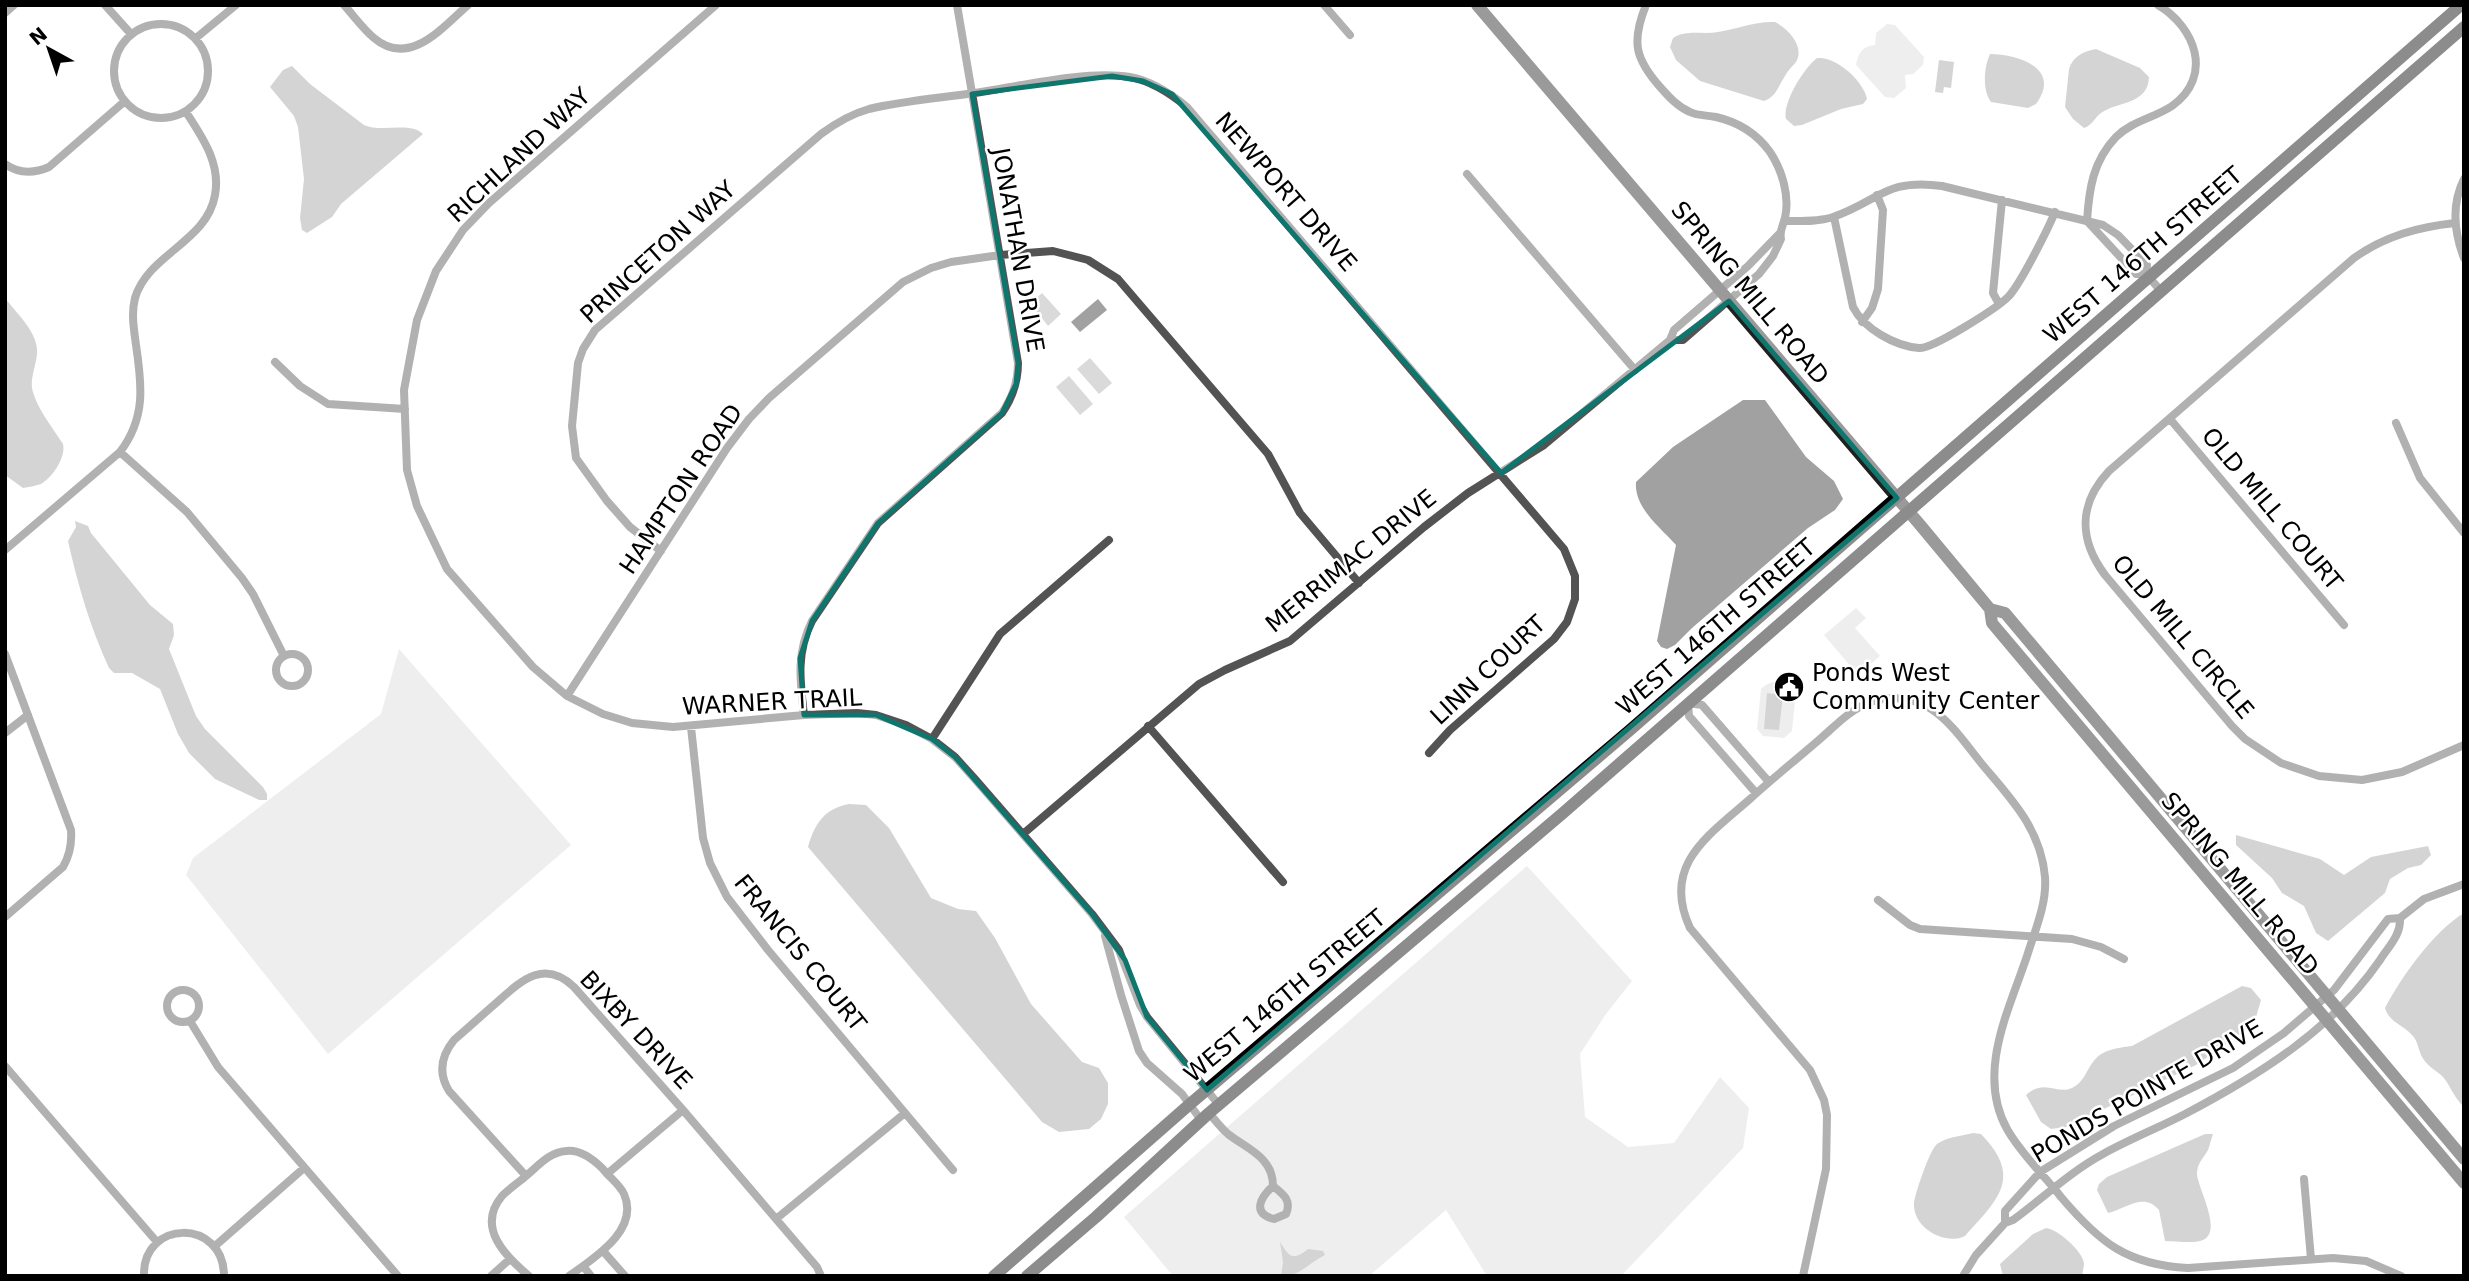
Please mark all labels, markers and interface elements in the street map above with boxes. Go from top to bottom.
north arrow [14,14,84,84]
text: N [25,22,51,50]
street label: RICHLAND WAY [442,82,596,228]
street label: NEWPORT DRIVE [1209,107,1363,277]
street label: JONATHAN DRIVE [986,144,1050,354]
street label: WEST 146TH STREET [2038,161,2248,349]
street label: PRINCETON WAY [575,175,742,329]
street label: SPRING MILL ROAD [1665,196,1835,390]
street label: HAMPTON ROAD [614,399,748,579]
street label: OLD MILL COURT [2196,422,2348,596]
street label: MERRIMAC DRIVE [1260,484,1442,638]
street label: WEST 146TH STREET [1611,533,1821,721]
street label: OLD MILL CIRCLE [2106,549,2260,725]
street label: LINN COURT [1425,609,1551,730]
place label: Ponds West Community Center [1812,659,2039,715]
public building icon: Ponds West Community Center [1772,670,1806,704]
street label: WARNER TRAIL [681,683,863,721]
street label: SPRING MILL ROAD [2155,787,2325,981]
street label: FRANCIS COURT [728,869,872,1037]
street label: WEST 146TH STREET [1179,903,1392,1088]
street label: BIXBY DRIVE [574,965,698,1095]
street label: PONDS POINTE DRIVE [2026,1013,2268,1169]

